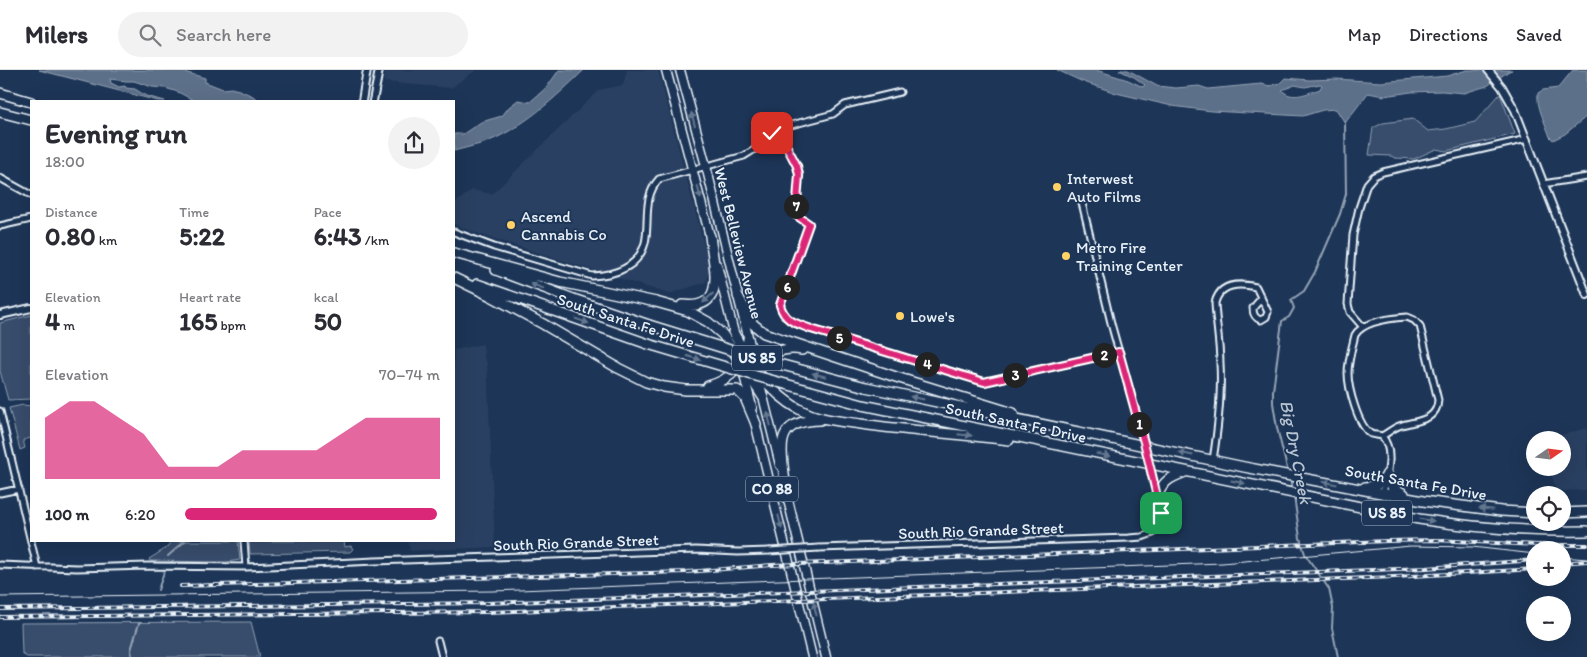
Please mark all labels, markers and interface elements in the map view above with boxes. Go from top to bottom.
search box [118,12,468,57]
text: Milers [25,20,88,49]
icon: search [136,21,164,49]
text: Search here [176,23,271,46]
text: Map [1348,24,1381,46]
text: Directions [1409,24,1488,46]
text: Saved [1516,24,1562,46]
one-way arrow [689,112,697,127]
pin [751,112,793,154]
text: Evening run [45,116,187,150]
button: share [388,117,440,169]
icon: check [758,119,786,147]
text: 18:00 [45,152,85,171]
street label: West Belleview Avenue [710,165,767,321]
place label: Interwest Auto Films [1067,169,1141,206]
marker: Interwest Auto Films [1051,181,1063,193]
one-way arrow [695,185,703,200]
pin: 7 [784,194,808,218]
text: 7 [793,198,800,215]
text: Distance [45,204,97,221]
text: Time [179,204,209,221]
text: Pace [314,204,342,221]
place label: Ascend Cannabis Co [521,207,607,244]
marker: Ascend Cannabis Co [505,219,517,231]
text: 0.80 [45,221,96,251]
text: 5:22 [179,221,225,251]
text: 6:43 [314,221,362,251]
text: km [96,232,117,249]
text: /km [362,232,389,249]
place label: Metro Fire Training Center [1076,238,1183,275]
marker: Metro Fire Training Center [1060,250,1072,262]
pin: 6 [774,274,800,300]
text: 6 [784,279,791,296]
one-way arrow [529,282,544,290]
text: Elevation [45,289,101,306]
text: Heart rate [179,289,241,306]
text: kcal [314,289,339,306]
street label: South Santa Fe Drive [555,289,697,352]
one-way arrow [701,293,714,304]
text: 4 [45,306,60,336]
text: 165 [179,306,217,336]
text: 50 [314,306,342,336]
place label: Lowe's [910,307,955,326]
marker: Lowe's [894,310,906,322]
text: m [60,317,75,334]
text: bpm [217,317,246,334]
one-way arrow [575,318,590,326]
pin: 5 [826,326,852,350]
text: 5 [836,330,843,347]
pin: 2 [1092,342,1116,368]
road number: US 85 [732,346,782,370]
text: 2 [1101,347,1108,364]
pin: 4 [914,352,940,376]
one-way arrow [687,354,702,362]
text: 4 [923,356,932,373]
pin: 3 [1002,362,1028,388]
text: Elevation [45,365,109,384]
text: 70–74 m [379,365,440,384]
text: 3 [1012,367,1019,384]
one-way arrow [812,370,827,378]
one-way arrow [910,394,925,402]
street label: South Santa Fe Drive [944,398,1088,447]
water label: Big Dry Creek [1275,398,1317,508]
one-way arrow [765,412,773,427]
pin: 1 [1126,412,1152,436]
text: 1 [1136,416,1143,433]
one-way arrow [958,431,974,439]
north arrow [1526,431,1571,476]
map controls [1526,431,1571,641]
one-way arrow [1178,450,1194,458]
one-way arrow [1096,451,1111,459]
street label: South Santa Fe Drive [1344,461,1488,504]
road number: CO 88 [746,476,798,502]
one-way arrow [1321,478,1337,486]
one-way arrow [1230,479,1246,487]
button: locate [1526,486,1571,531]
pin [1140,492,1182,534]
icon: arrive [1147,499,1175,527]
road number: US 85 [1362,500,1412,526]
text: 100 m [45,505,89,524]
text: 6:20 [125,505,156,524]
one-way arrow [1478,505,1494,513]
one-way arrow [776,515,784,530]
one-way arrow [1419,516,1435,524]
street label: South Rio Grande Street [898,518,1064,543]
street label: South Rio Grande Street [493,530,659,555]
button: + [1526,541,1571,586]
button: − [1526,596,1571,641]
one-way arrow [811,602,819,617]

